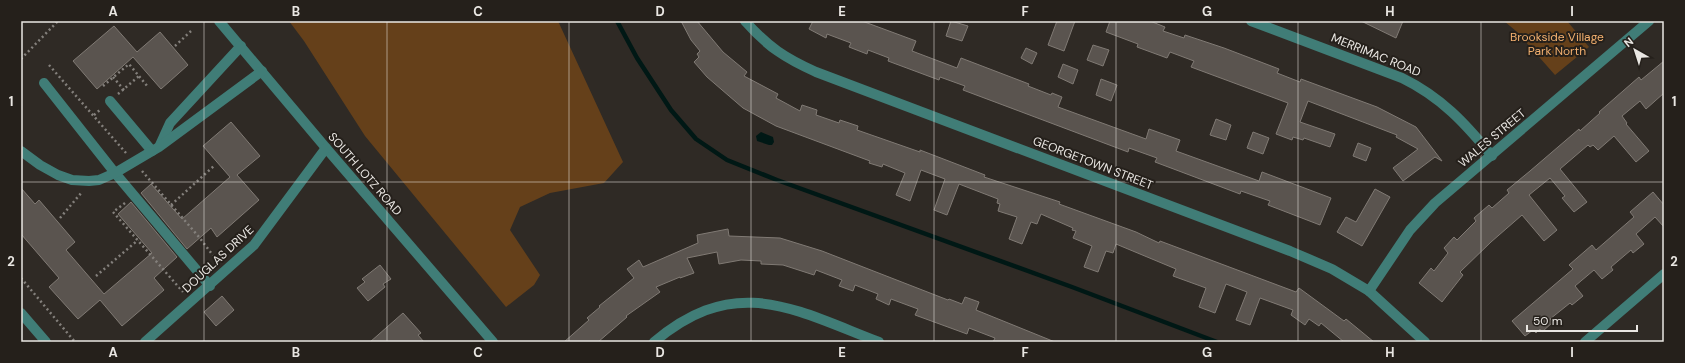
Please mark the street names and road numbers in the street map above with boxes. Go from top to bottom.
street label: MERRIMAC ROAD [1329,30,1423,80]
street label: WALES STREET [1455,105,1529,171]
street label: SOUTH LOTZ ROAD [324,129,406,219]
street label: GEORGETOWN STREET [1031,133,1156,193]
street label: DOUGLAS DRIVE [179,222,257,296]

